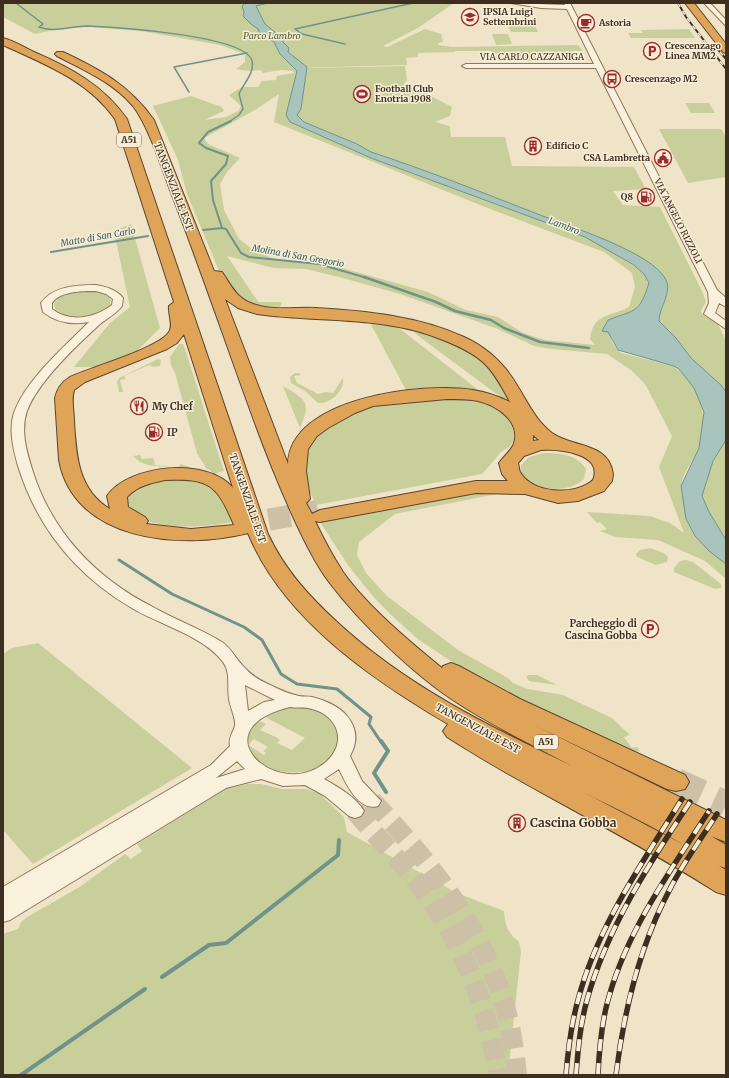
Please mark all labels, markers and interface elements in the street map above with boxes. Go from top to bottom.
place label: IPSIA Luigi Settembrini [483,6,536,27]
school or university icon: IPSIA Luigi Settembrini [460,7,480,27]
cafe icon: Astoria [576,13,596,33]
place label: Astoria [598,17,631,28]
park label: Parco Lambro [243,30,301,41]
place label: Crescenzago Linea MM2 [665,40,722,61]
parking icon: Crescenzago Linea MM2 [642,41,662,61]
street label: VIA CARLO CAZZANIGA [479,51,585,62]
bus stop icon: Crescenzago M2 [602,69,622,89]
place label: Crescenzago M2 [625,73,698,84]
place label: Football Club Enotria 1908 [375,83,434,104]
sports icon: Football Club Enotria 1908 [352,84,372,104]
road number: A51 [117,133,141,147]
building icon: Edificio C [523,136,543,156]
street label: TANGENZIALE EST [151,140,196,232]
place label: Edificio C [546,140,588,151]
public building icon: CSA Lambretta [653,148,673,168]
place label: CSA Lambretta [583,152,650,163]
street label: VIA ANGELO RIZZOLI [652,175,705,265]
fuel station icon: Q8 [636,187,656,207]
place label: Q8 [621,191,633,202]
water label: Lambro [547,215,581,236]
water label: Matto di San Carlo [59,224,136,249]
water label: Molina di San Gregorio [250,242,345,269]
restaurant icon: My Chef [129,396,149,416]
place label: My Chef [152,400,194,413]
fuel station icon: IP [144,422,164,442]
place label: IP [167,426,178,439]
street label: TANGENZIALE EST [226,452,269,545]
place label: Parcheggio di Cascina Gobba [565,617,638,642]
parking icon: Parcheggio di Cascina Gobba [640,619,660,639]
street label: TANGENZIALE EST [433,701,522,756]
road number: A51 [534,735,558,749]
building icon: Cascina Gobba [507,813,527,833]
place label: Cascina Gobba [530,815,617,830]

